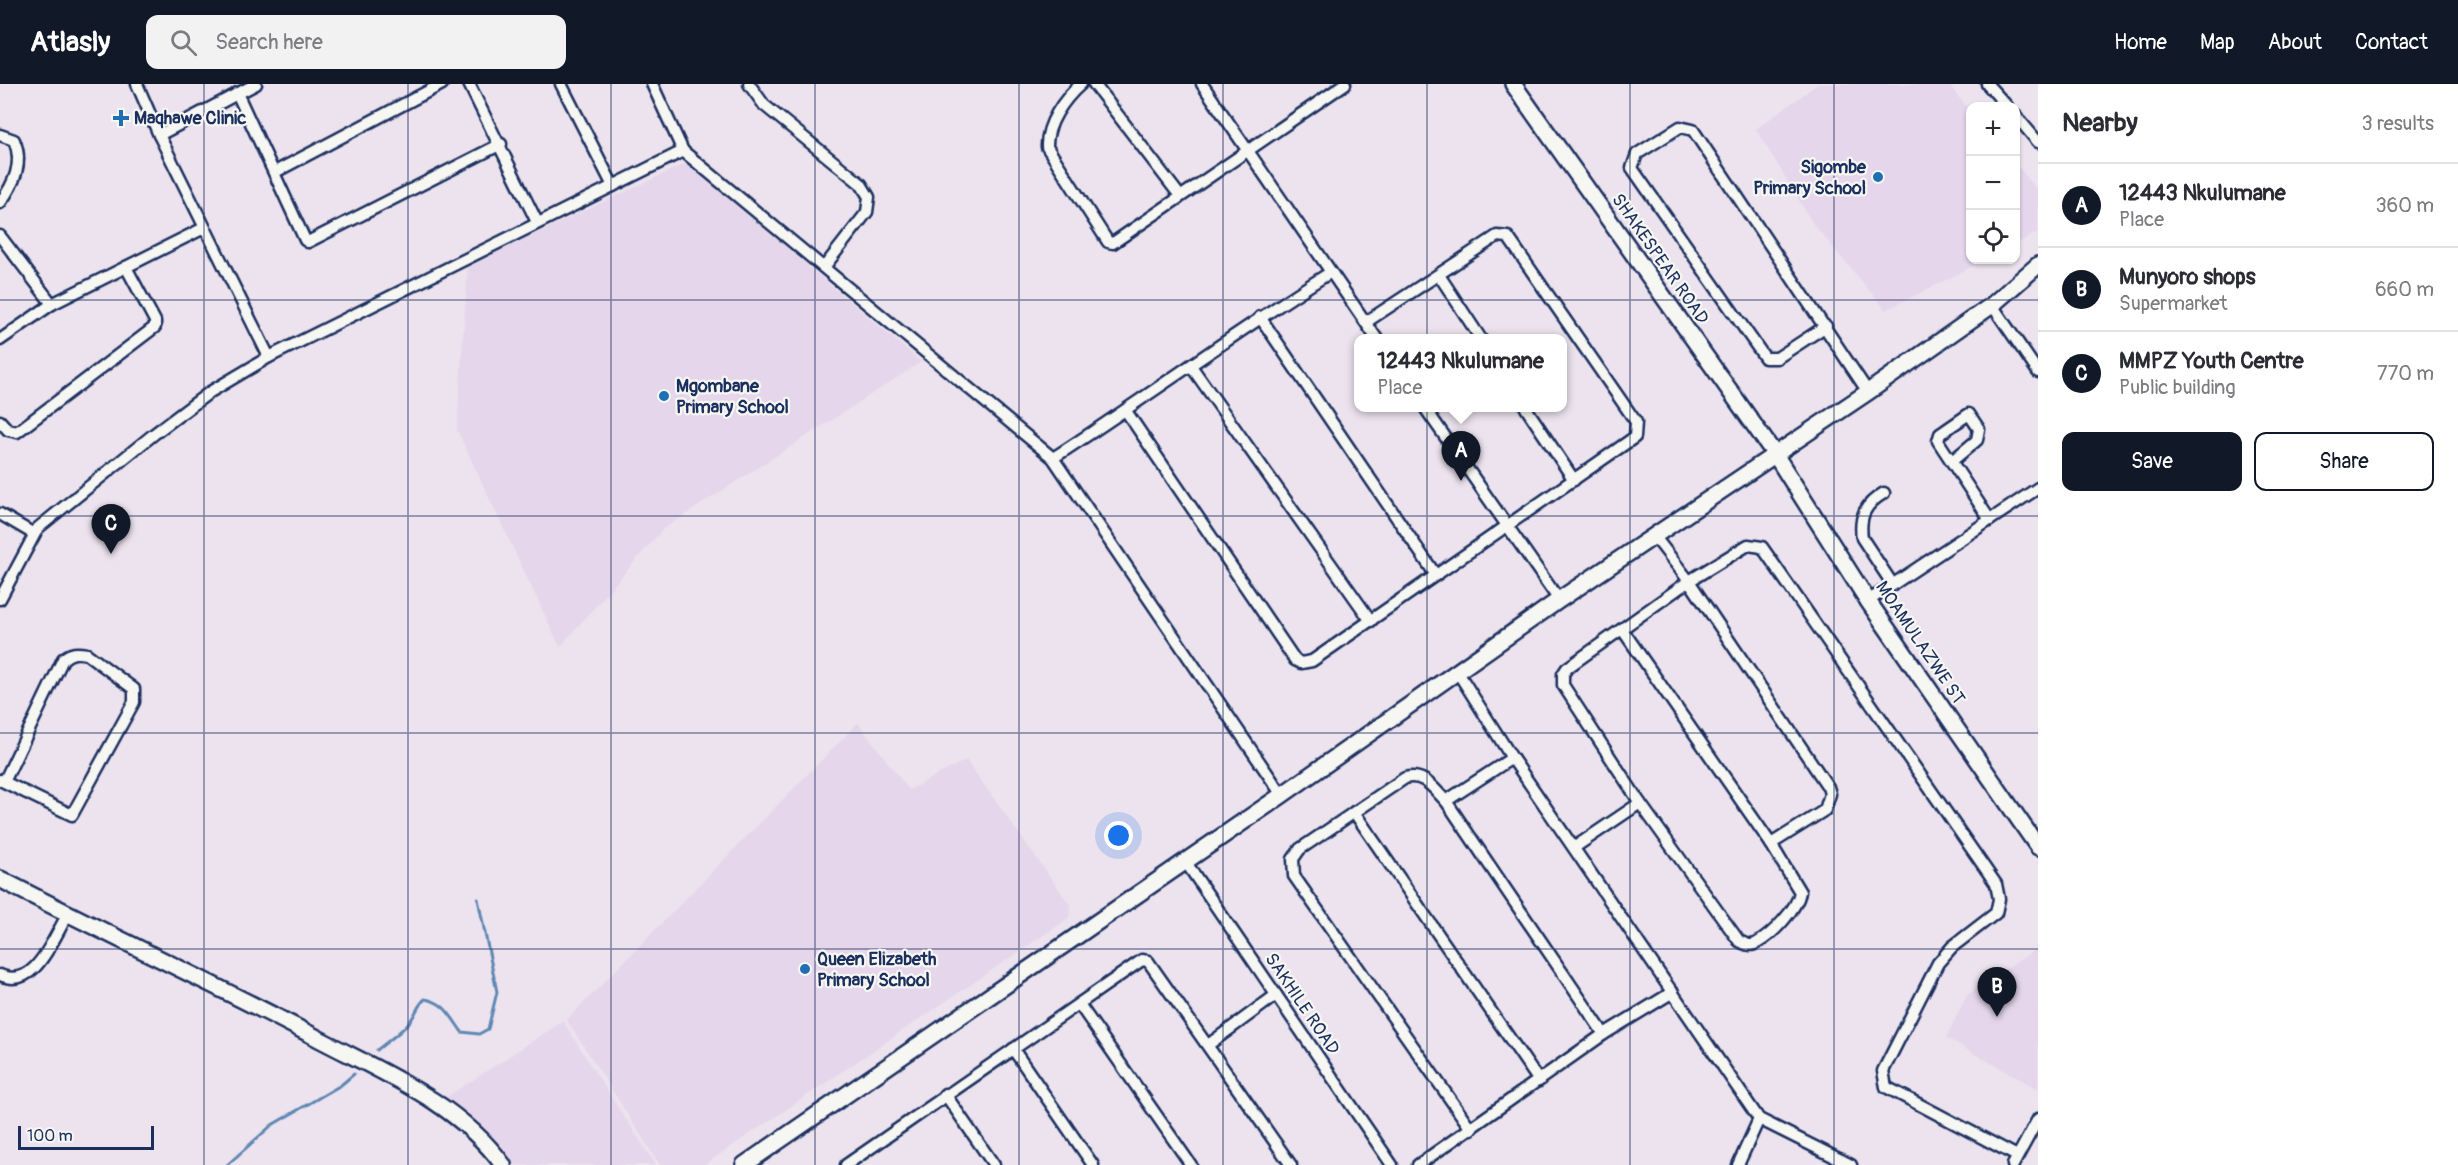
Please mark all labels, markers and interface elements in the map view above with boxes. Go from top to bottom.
search box [146,15,566,69]
text: Atlasly [30,25,110,60]
icon: search [167,26,200,59]
text: Search here [215,28,323,56]
text: Home [2114,29,2167,56]
text: Map [2200,29,2235,56]
text: About [2268,29,2322,56]
text: Contact [2355,29,2428,56]
map controls [1966,102,2020,264]
button: + [1966,102,2020,156]
place label: Maqhawe Clinic [134,107,246,130]
text: Nearby [2062,107,2138,139]
marker: Maqhawe Clinic [112,109,130,127]
text: 3 results [2362,111,2434,136]
place label: Sigombe Primary School [1753,156,1867,200]
button: − [1966,156,2020,210]
marker: Sigombe Primary School [1871,170,1885,184]
text: 12443 Nkulumane [2119,179,2286,207]
street label: SHAKESPEAR ROAD [1606,189,1714,329]
text: A [2075,193,2088,218]
text: 360 m [2375,193,2434,218]
text: Place [2119,207,2164,232]
button: locate [1966,210,2020,264]
text: Munyoro shops [2119,263,2256,291]
text: B [2076,277,2087,302]
text: 660 m [2375,277,2434,302]
text: Supermarket [2119,291,2228,316]
popup [1354,334,1567,412]
text: 12443 Nkulumane [1377,347,1544,375]
text: MMPZ Youth Centre [2119,347,2304,375]
text: C [2075,361,2088,386]
text: 770 m [2377,361,2434,386]
place label: Mgombane Primary School [676,375,789,419]
text: Place [1377,375,1422,400]
text: Public building [2119,375,2235,400]
marker: Mgombane Primary School [657,389,671,403]
pin: A [1442,432,1480,481]
button: Save [2062,432,2242,491]
button: Share [2254,432,2434,491]
pin: C [92,504,130,554]
street label: MOAMULAZWE ST [1870,577,1970,709]
your location [1104,821,1133,850]
place label: Queen Elizabeth Primary School [817,948,937,992]
street label: SAKHILE ROAD [1260,949,1344,1059]
marker: Queen Elizabeth Primary School [798,962,812,976]
pin: B [1978,968,2016,1017]
scale bar [18,1123,154,1150]
text: 100 m [27,1126,73,1146]

